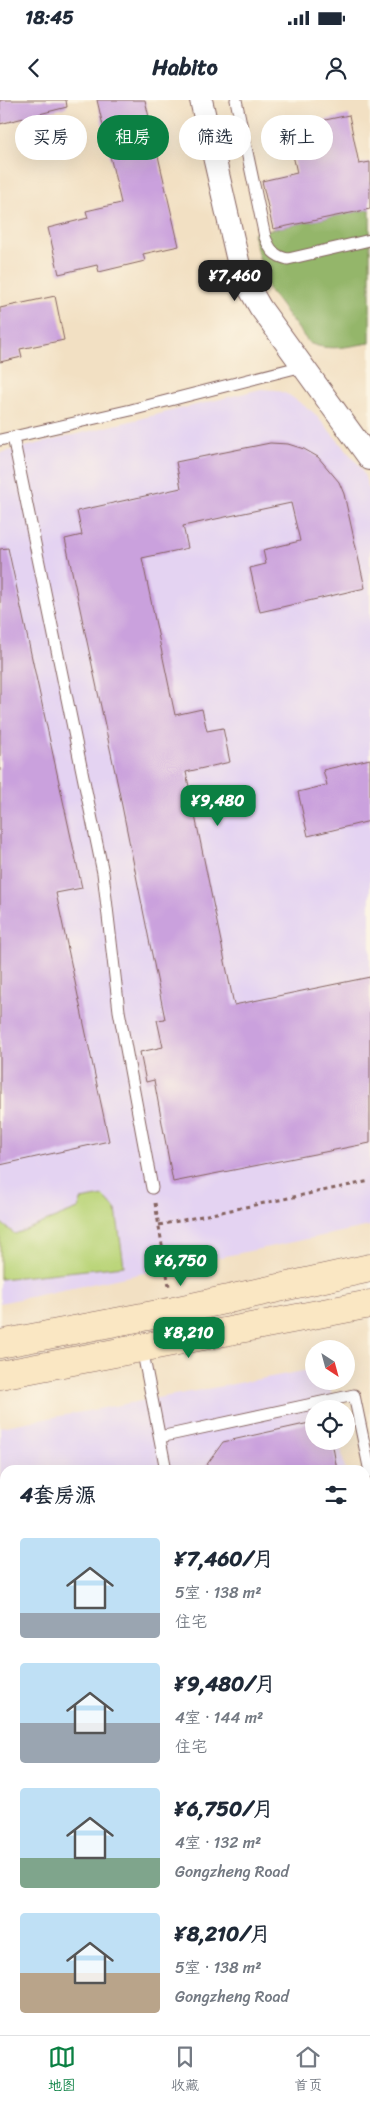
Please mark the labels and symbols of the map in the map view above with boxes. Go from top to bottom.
pin: ¥7,460 [194,260,276,302]
pin: ¥9,480 [177,784,259,827]
pin: ¥6,750 [140,1244,222,1287]
pin: ¥8,210 [148,1316,230,1359]
north arrow [305,1340,355,1390]

